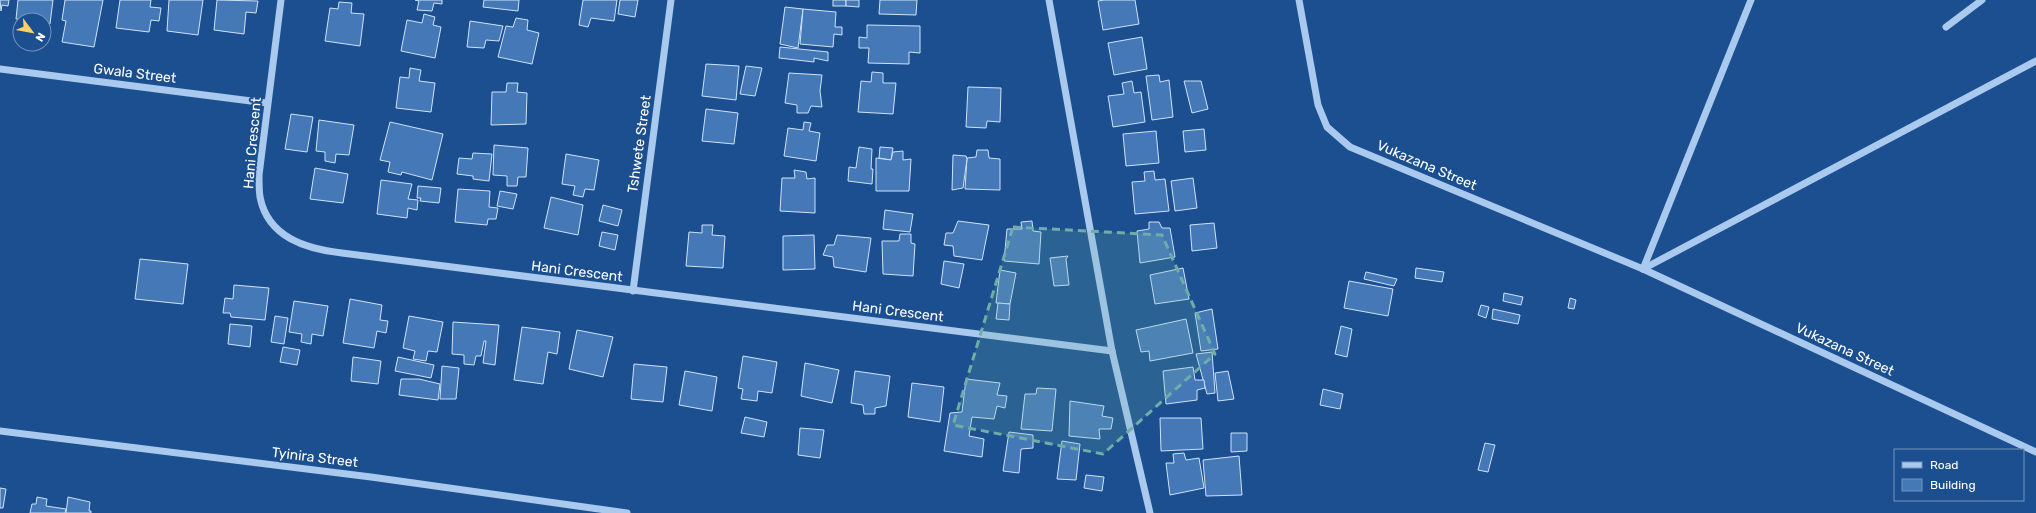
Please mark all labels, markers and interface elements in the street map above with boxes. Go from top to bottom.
north arrow [12,12,52,52]
text: N [32,30,48,44]
street label: Gwala Street [93,60,178,87]
street label: Tshwete Street [624,94,655,194]
street label: Hani Crescent [240,96,265,190]
street label: Vukazana Street [1374,137,1480,194]
street label: Hani Crescent [530,257,624,286]
street label: Hani Crescent [851,297,945,326]
street label: Vukazana Street [1793,319,1897,380]
street label: Tyinira Street [271,444,360,471]
legend [1894,449,2024,501]
text: Road [1930,458,1958,472]
text: Building [1930,478,1976,492]

